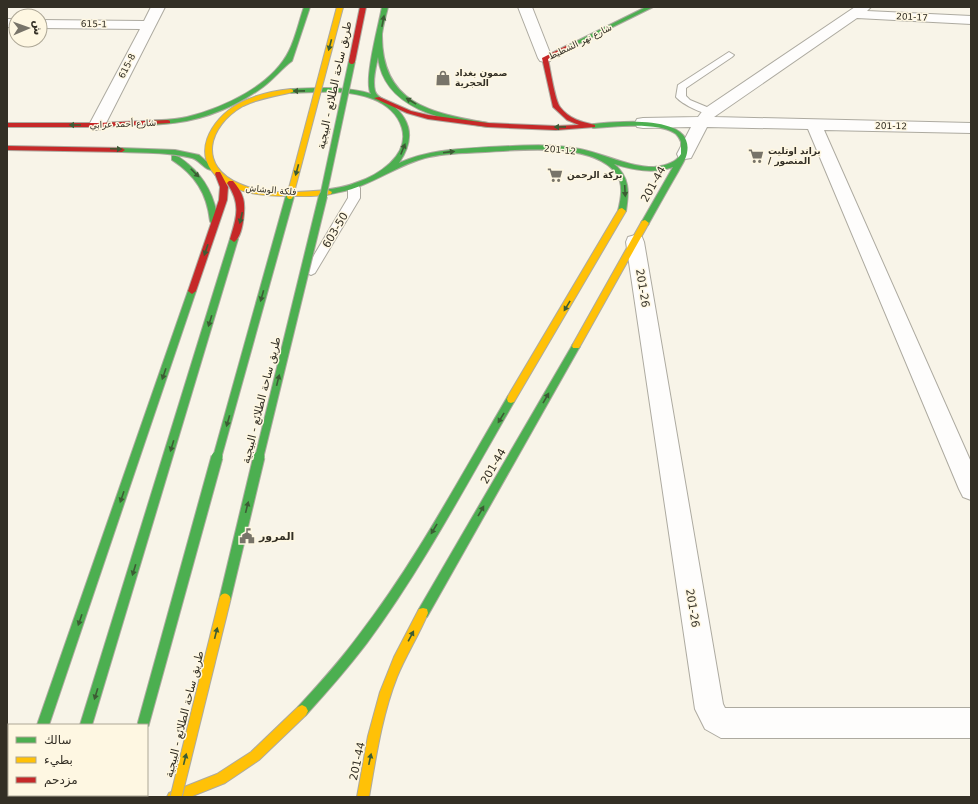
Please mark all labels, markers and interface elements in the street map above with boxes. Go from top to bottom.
north arrow [8,8,48,48]
street label: 201-17 [896,11,928,23]
one-way arrow [380,15,386,27]
street label: 615-1 [81,19,107,29]
text: ش [31,20,44,35]
street label: طريق ساحة الطلائع - البيجية [315,20,355,151]
street label: شارع نهر الشطيط [547,22,613,62]
one-way arrow [327,38,333,51]
street label: 615-8 [117,52,138,80]
place label: صمون بغداد الحجرية [455,68,508,89]
shop icon: صمون بغداد الحجرية [434,69,452,87]
one-way arrow [292,88,305,94]
one-way arrow [405,98,417,105]
street label: شارع أحمد عرابي [90,117,156,130]
street label: 201-12 [875,121,907,131]
one-way arrow [68,122,81,128]
one-way arrow [553,124,566,130]
one-way arrow [401,142,407,154]
street label: 201-12 [544,144,576,156]
one-way arrow [110,146,123,152]
place label: براند اوتليت / المنصور [768,146,821,167]
supermarket icon: براند اوتليت / المنصور [747,147,765,165]
one-way arrow [443,149,455,155]
street label: 201-44 [638,164,669,204]
one-way arrow [294,165,300,177]
supermarket icon: بركة الرحمن [546,166,564,184]
one-way arrow [190,168,199,178]
place label: بركة الرحمن [567,170,623,181]
street label: فلكة الوشاش [245,183,297,197]
one-way arrow [622,185,629,198]
street label: 603-50 [320,210,351,250]
one-way arrow [237,212,243,224]
one-way arrow [203,245,209,257]
street label: 201-26 [633,268,652,308]
one-way arrow [259,289,265,302]
one-way arrow [564,300,571,312]
one-way arrow [207,316,213,328]
street label: طريق ساحة الطلائع - البيجية [239,335,285,465]
one-way arrow [161,368,167,380]
one-way arrow [275,374,281,387]
one-way arrow [543,392,550,404]
one-way arrow [497,412,504,424]
one-way arrow [224,415,230,427]
one-way arrow [169,440,175,452]
street label: 201-44 [478,446,509,486]
one-way arrow [119,491,125,503]
one-way arrow [244,500,250,513]
one-way arrow [478,505,485,517]
one-way arrow [431,523,438,535]
public building icon: المرور [238,527,256,545]
place label: المرور [258,530,294,543]
one-way arrow [131,564,137,576]
street label: 201-26 [683,588,702,628]
one-way arrow [77,614,83,626]
one-way arrow [213,627,219,639]
one-way arrow [407,630,414,642]
street label: طريق ساحة الطلائع - البيجية [162,649,208,779]
one-way arrow [93,689,99,701]
legend [8,724,148,796]
text: سالك [44,733,71,747]
street label: 201-44 [347,741,368,782]
text: بطيء [44,753,73,767]
one-way arrow [182,753,188,765]
one-way arrow [368,753,374,765]
text: مزدحم [44,773,78,788]

